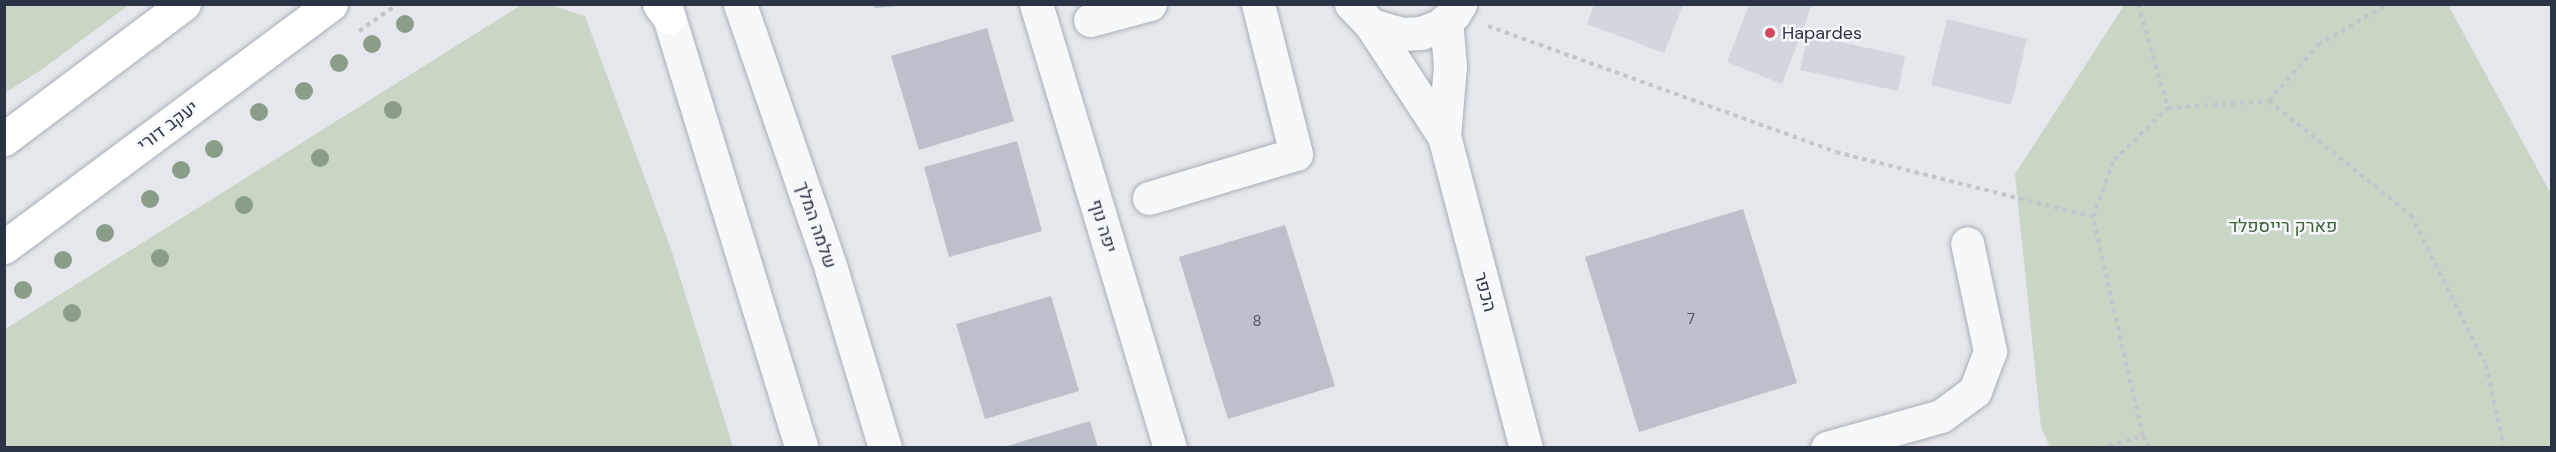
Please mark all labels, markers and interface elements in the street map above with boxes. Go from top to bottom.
place label: Hapardes [1782,22,1862,44]
marker: Hapardes [1763,26,1777,40]
street label: יעקב דורי [133,96,203,156]
street label: שלמה המלך [791,179,841,271]
street label: יפה נוף [1085,197,1121,255]
park label: פארק רייספלד [2229,215,2337,237]
street label: הכפר [1469,270,1501,314]
house number: 7 [1687,311,1695,329]
house number: 8 [1252,313,1262,331]

